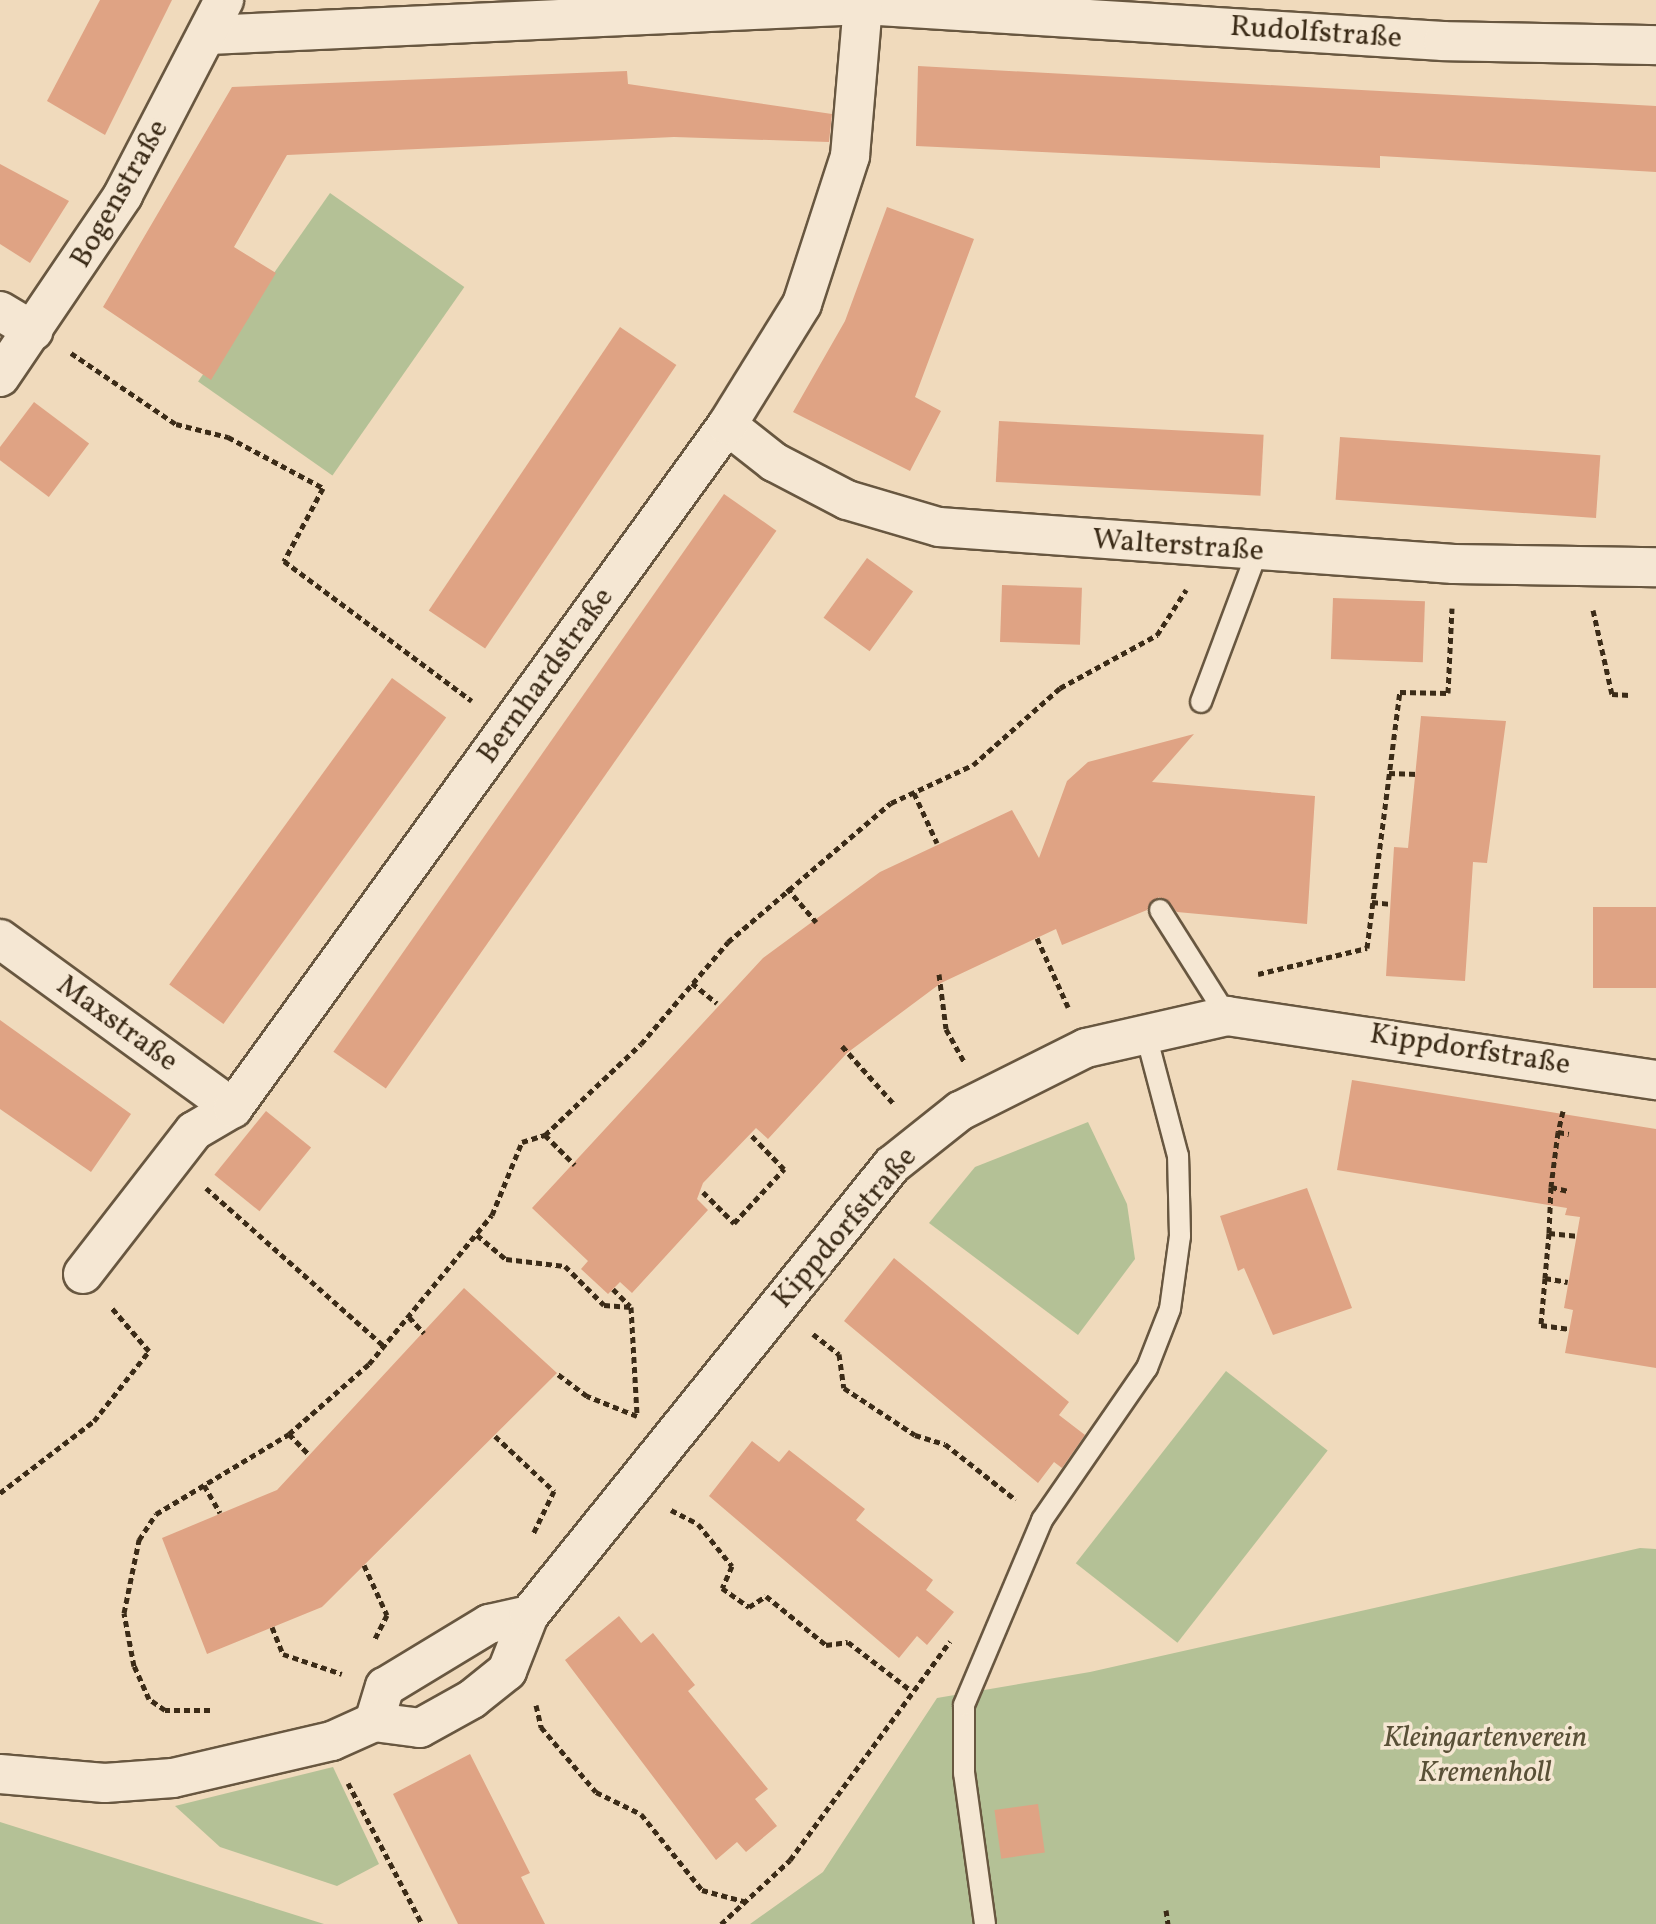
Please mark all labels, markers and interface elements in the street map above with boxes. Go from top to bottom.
street label: Rudolfstraße [1229,9,1403,57]
street label: Bogenstraße [63,113,177,275]
street label: Walterstraße [1091,522,1265,570]
street label: Bernhardstraße [470,581,622,771]
street label: Maxstraße [49,968,185,1080]
street label: Kippdorfstraße [1367,1016,1573,1084]
street label: Kippdorfstraße [765,1140,925,1316]
park label: Kleingartenverein Kremenholl [1383,1720,1587,1790]

